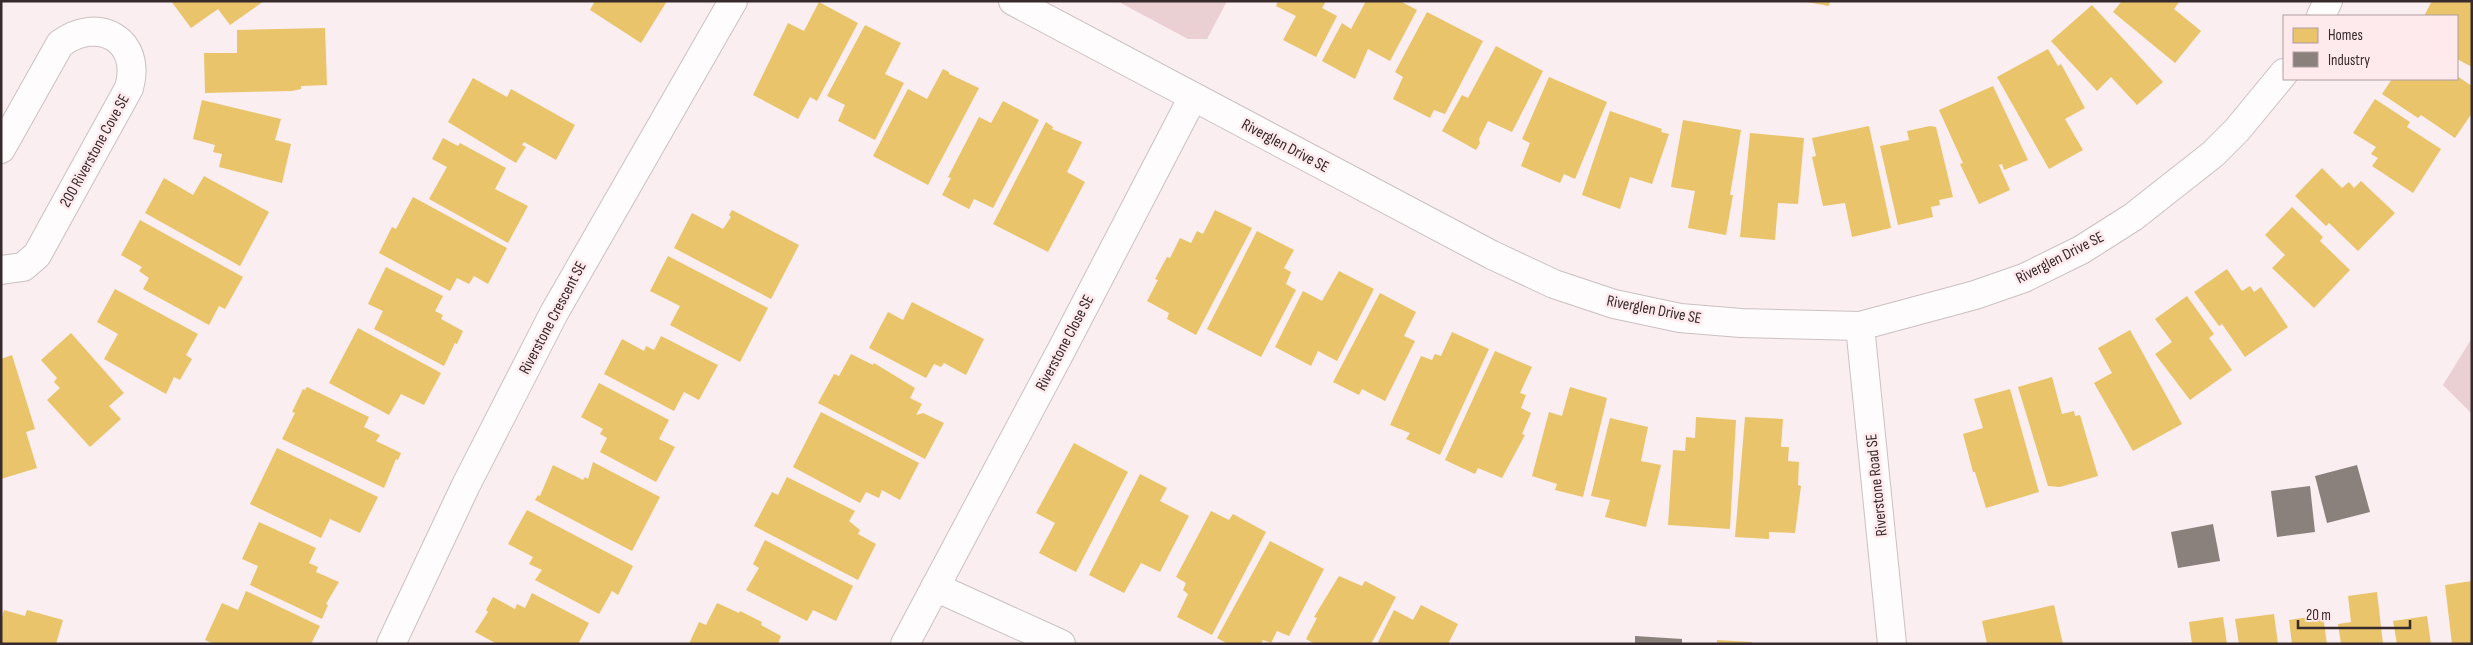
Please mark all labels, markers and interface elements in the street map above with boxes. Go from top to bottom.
legend [2283,15,2458,80]
text: Homes [2328,26,2363,45]
text: Industry [2328,51,2370,70]
street label: 200 Riverstone Cove SE [56,91,134,211]
street label: Riverglen Drive SE [1238,115,1332,177]
street label: Riverglen Drive SE [2013,228,2107,288]
street label: Riverstone Crescent SE [515,258,591,378]
street label: Riverstone Close SE [1032,292,1098,394]
street label: Riverglen Drive SE [1605,292,1703,328]
street label: Riverstone Road SE [1862,433,1892,537]
scale bar [2298,598,2410,630]
text: 20 m [2306,606,2331,625]

